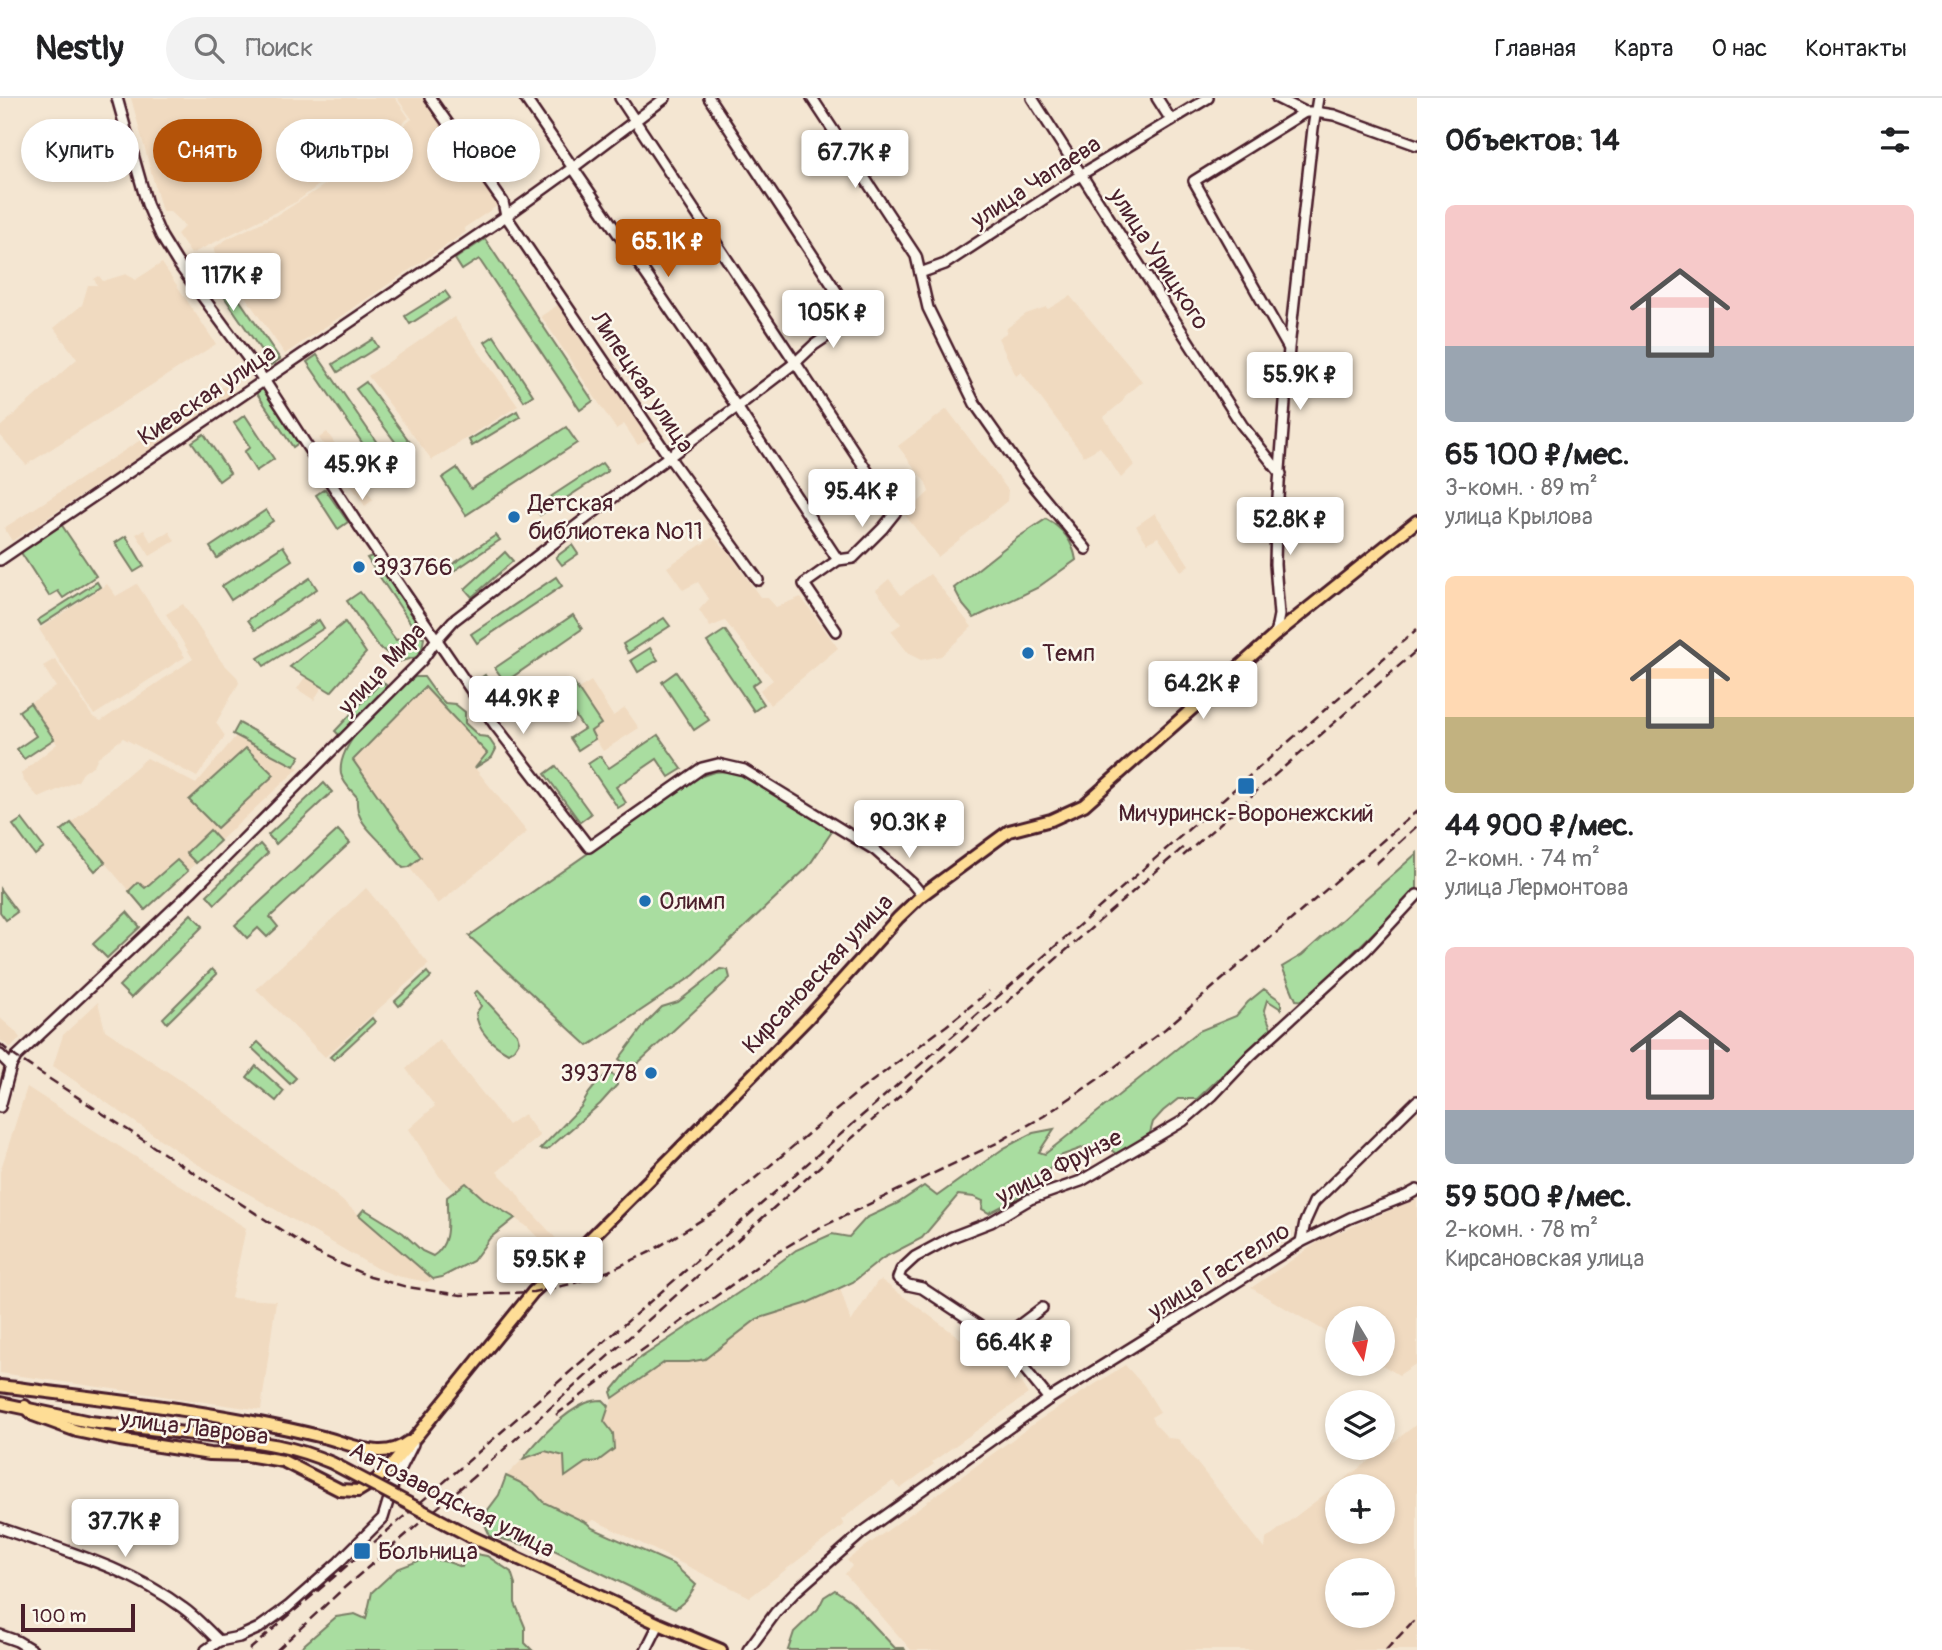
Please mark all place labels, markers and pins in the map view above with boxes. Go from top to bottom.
pin: 67.7K ₽ [790,130,920,190]
pin: 65.1K ₽ [603,220,733,279]
pin: 117K ₽ [176,254,290,313]
pin: 105K ₽ [776,290,890,350]
pin: 55.9K ₽ [1235,352,1365,412]
pin: 45.9K ₽ [297,442,427,502]
pin: 95.4K ₽ [797,470,927,529]
place label: Детская библиотека №11 [527,489,703,546]
pin: 52.8K ₽ [1225,498,1355,557]
marker: Детская библиотека №11 [506,509,522,525]
place label: 393766 [373,553,453,582]
marker: 393766 [351,559,367,575]
place label: Темп [1042,639,1095,668]
marker: Темп [1020,645,1036,661]
pin: 64.2K ₽ [1138,662,1268,721]
pin: 44.9K ₽ [458,676,588,736]
marker: Мичуринск-Воронежский [1236,776,1256,796]
place label: Мичуринск-Воронежский [1118,799,1374,828]
pin: 90.3K ₽ [844,800,974,860]
place label: Олимп [659,887,726,916]
marker: Олимп [637,893,653,909]
place label: 393778 [560,1059,637,1088]
marker: 393778 [643,1065,659,1081]
pin: 59.5K ₽ [485,1238,615,1297]
pin: 66.4K ₽ [950,1320,1080,1380]
pin: 37.7K ₽ [60,1500,190,1559]
place label: Больница [378,1537,478,1566]
marker: Больница [352,1541,372,1561]

